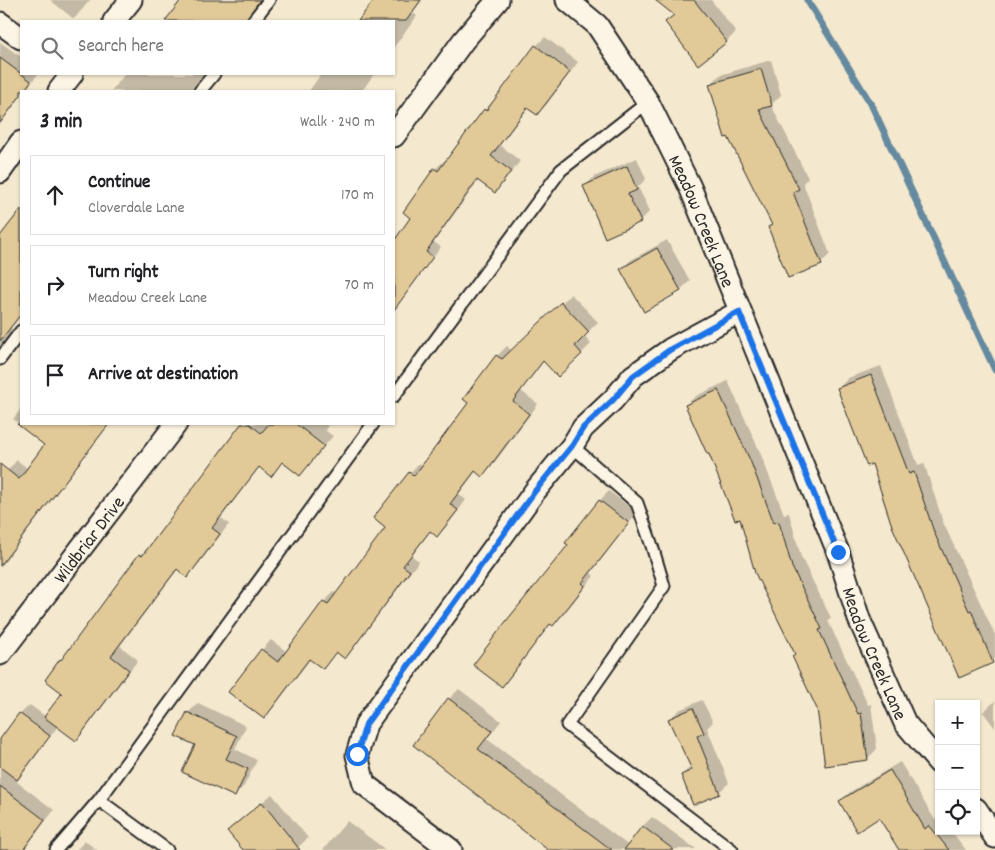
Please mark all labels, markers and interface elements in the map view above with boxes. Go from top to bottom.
search box [20,20,395,75]
icon: search [38,34,66,62]
text: Search here [78,34,164,61]
text: 3 min [40,108,82,138]
text: Walk · 240 m [300,111,375,134]
street label: Meadow Creek Lane [659,151,739,292]
text: Continue [88,170,150,197]
icon: ahead [41,181,69,209]
text: 170 m [341,184,374,207]
text: Cloverdale Lane [88,197,184,220]
text: Turn right [88,260,159,287]
icon: right [41,271,69,299]
text: 70 m [344,274,374,297]
text: Meadow Creek Lane [88,287,207,310]
icon: arrive [41,361,69,389]
text: Arrive at destination [88,362,238,389]
street label: Wildbriar Drive [49,492,133,590]
route end [827,541,850,564]
street label: Meadow Creek Lane [833,584,912,725]
map controls [935,700,980,835]
button: + [935,700,980,745]
route start [346,743,369,766]
button: − [935,745,980,790]
button: locate [935,790,980,835]

